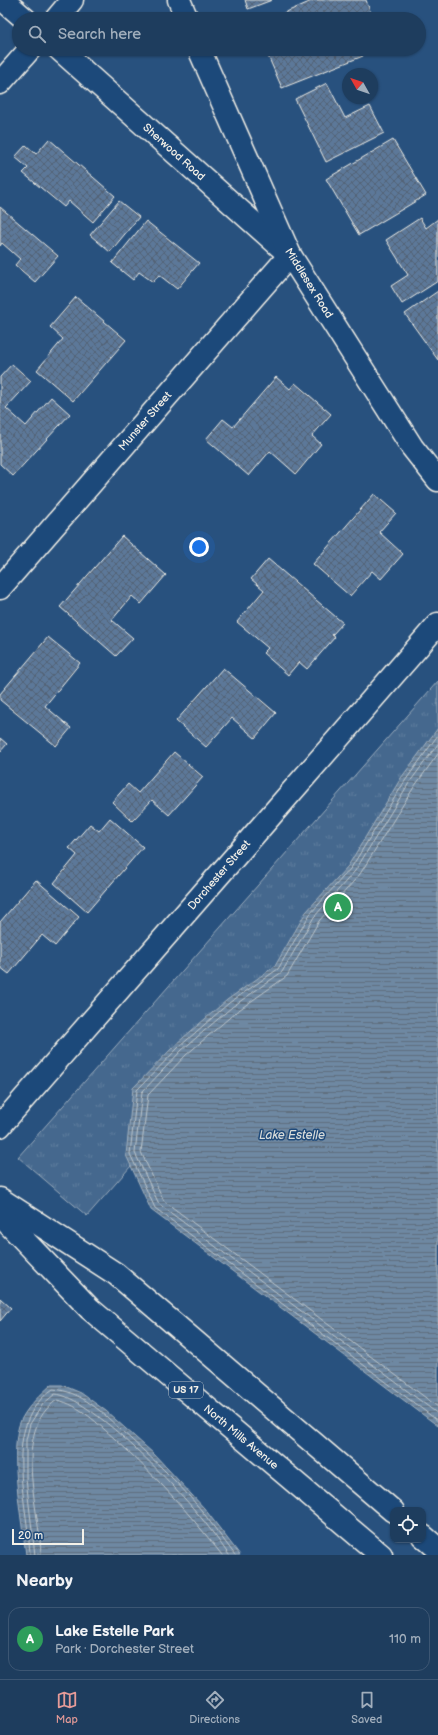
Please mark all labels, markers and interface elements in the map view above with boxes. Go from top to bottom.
search box [12,12,426,56]
icon: search [26,23,48,45]
text: Search here [58,25,141,44]
north arrow [342,68,378,104]
street label: Sherwood Road [140,121,208,183]
street label: Middlesex Road [282,246,336,320]
street label: Munster Street [116,388,175,453]
your location [189,537,209,557]
street label: Dorchester Street [185,837,253,913]
pin: A [325,892,351,922]
water label: Lake Estelle [259,1128,325,1143]
road number: US 17 [169,1382,203,1398]
street label: North Mills Avenue [201,1402,281,1472]
map controls [390,1507,426,1543]
button: locate [390,1507,426,1543]
scale bar [12,1527,84,1546]
text: 20 m [18,1529,43,1542]
text: Nearby [16,1571,73,1591]
text: Lake Estelle Park [55,1622,174,1641]
text: A [26,1631,34,1647]
text: 110 m [389,1631,421,1647]
text: Park · Dorchester Street [55,1641,194,1657]
tab: Map [56,1689,78,1726]
tab: Directions [189,1689,240,1726]
tab: Saved [351,1689,382,1726]

